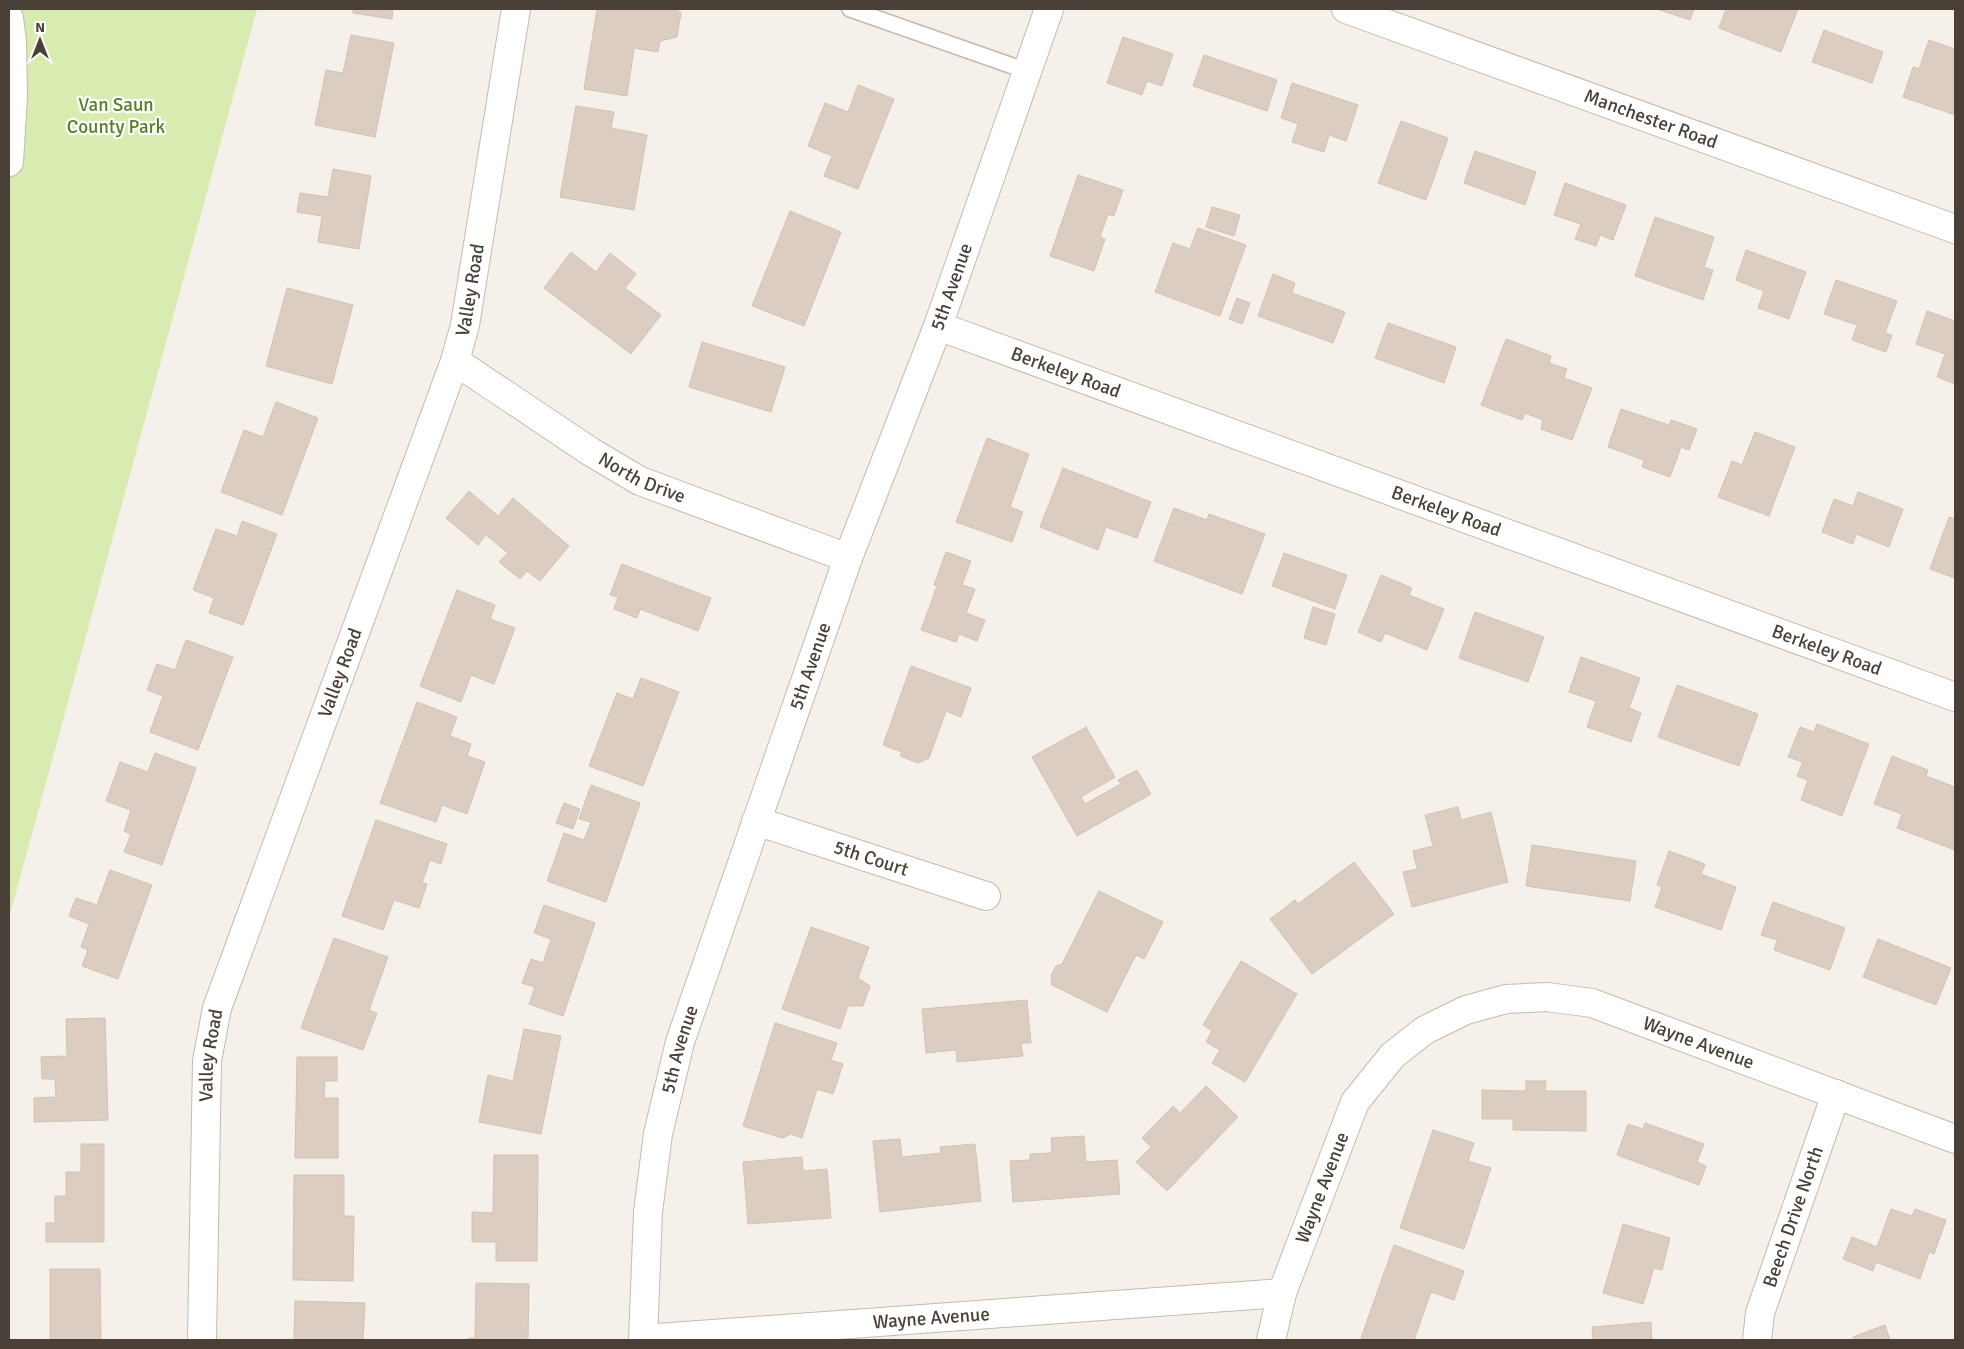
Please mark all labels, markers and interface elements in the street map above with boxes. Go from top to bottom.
north arrow [15,15,65,65]
text: N [35,19,45,36]
street label: Manchester Road [1581,84,1721,154]
park label: Van Saun County Park [67,93,166,139]
street label: 5th Avenue [925,240,978,334]
street label: Valley Road [450,242,490,339]
street label: Berkeley Road [1008,342,1124,404]
street label: North Drive [594,447,689,509]
street label: Berkeley Road [1388,480,1504,542]
street label: 5th Avenue [784,619,837,713]
street label: Berkeley Road [1769,619,1885,681]
street label: Valley Road [313,625,368,721]
street label: 5th Court [831,835,912,882]
street label: 5th Avenue [656,1002,704,1096]
street label: Valley Road [194,1007,229,1102]
street label: Wayne Avenue [1639,1011,1758,1075]
street label: Wayne Avenue [1290,1129,1354,1247]
street label: Beech Drive North [1758,1143,1829,1291]
street label: Wayne Avenue [872,1302,991,1334]

